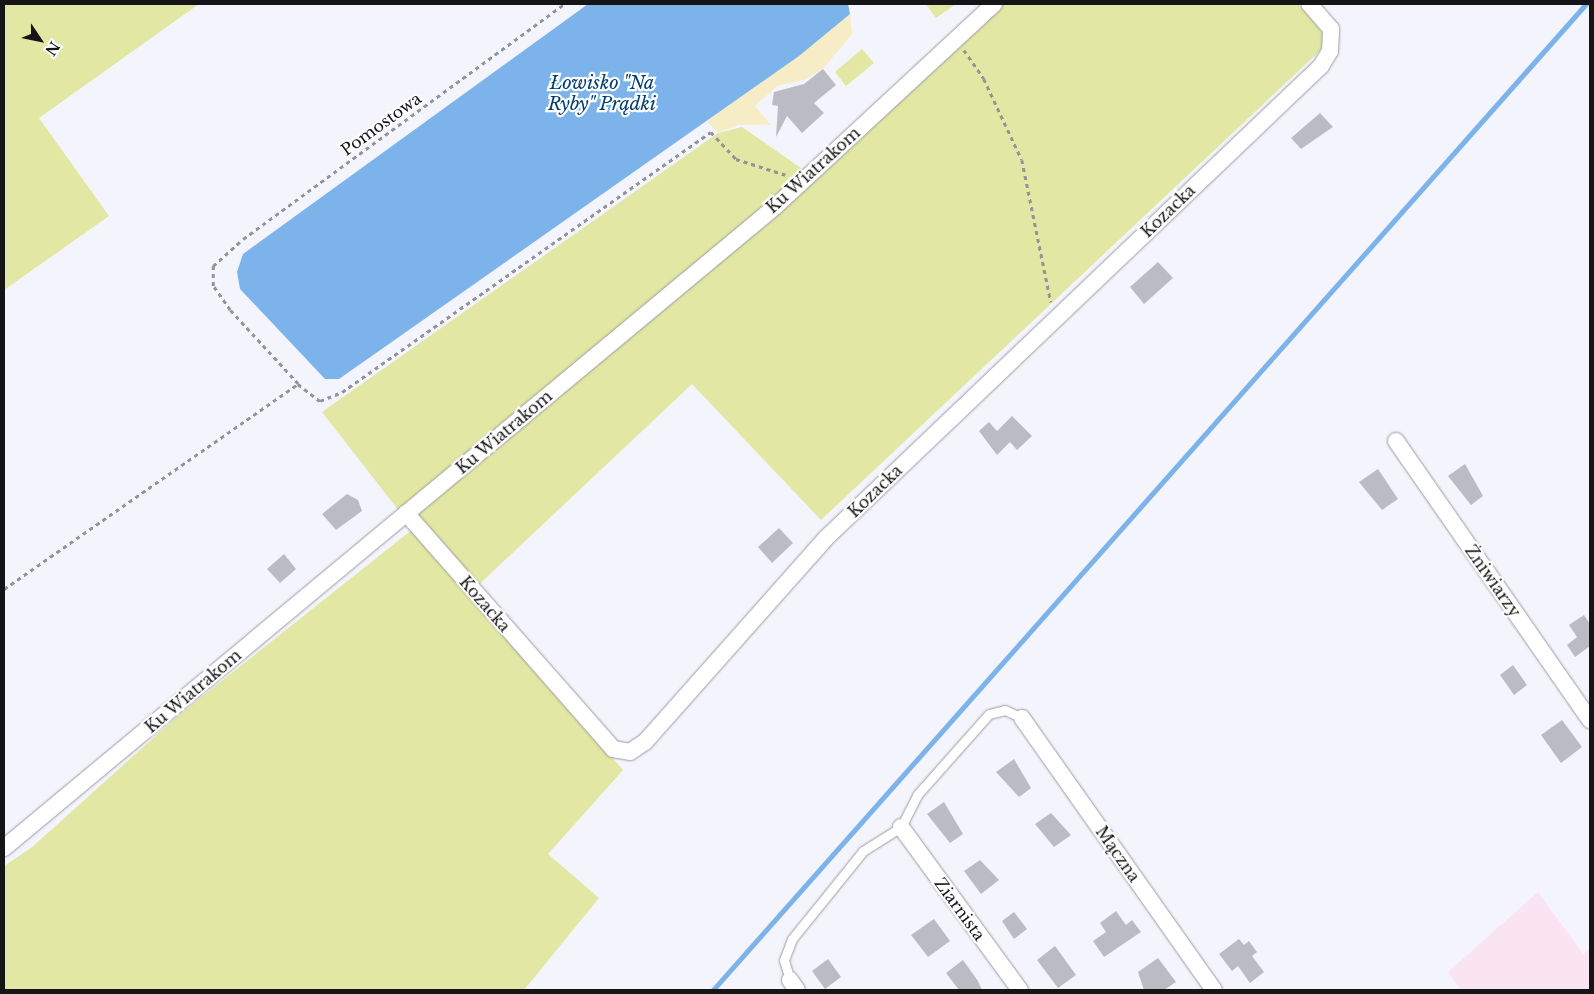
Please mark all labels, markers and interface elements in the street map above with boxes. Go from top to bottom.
north arrow [15,15,65,65]
text: N [41,38,64,59]
water label: Łowisko "Na Ryby" Prądki [548,73,656,116]
street label: Pomostowa [337,88,425,160]
street label: Ku Wiatrakom [762,123,864,217]
street label: Kozacka [1137,181,1199,241]
street label: Ku Wiatrakom [452,386,556,478]
street label: Kozacka [844,461,906,521]
street label: Żniwiarzy [1461,541,1525,621]
street label: Kozacka [456,572,514,636]
street label: Ku Wiatrakom [141,645,245,737]
street label: Mączna [1092,822,1144,886]
street label: Ziarnista [931,874,989,944]

